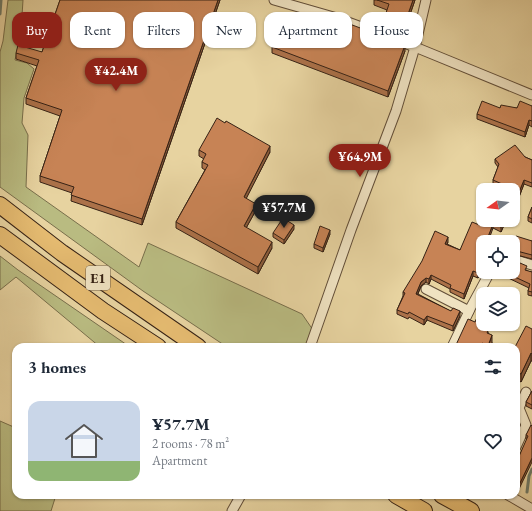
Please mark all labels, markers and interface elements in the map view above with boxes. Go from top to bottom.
chip: Buy [12,12,62,48]
chip: Rent [70,12,125,48]
chip: Filters [133,12,194,48]
chip: New [202,12,256,48]
chip: Apartment [264,12,352,48]
chip: House [360,12,423,48]
pin: ¥42.4M [83,58,149,92]
text: ¥42.4M [94,62,138,79]
pin: ¥64.9M [327,144,393,178]
text: ¥64.9M [338,148,382,165]
north arrow [476,183,520,227]
map controls [476,183,520,331]
pin: ¥57.7M [251,195,317,229]
text: ¥57.7M [262,199,306,216]
button: locate [476,235,520,279]
road number: E1 [86,266,110,290]
button: layers [476,287,520,331]
text: 3 homes [28,356,86,378]
icon: filters [482,356,504,378]
text: ¥57.7M [152,413,210,435]
icon: home [60,417,108,465]
icon: heart [482,430,504,452]
text: 2 rooms · 78 m² [152,435,229,452]
text: Apartment [152,452,207,469]

